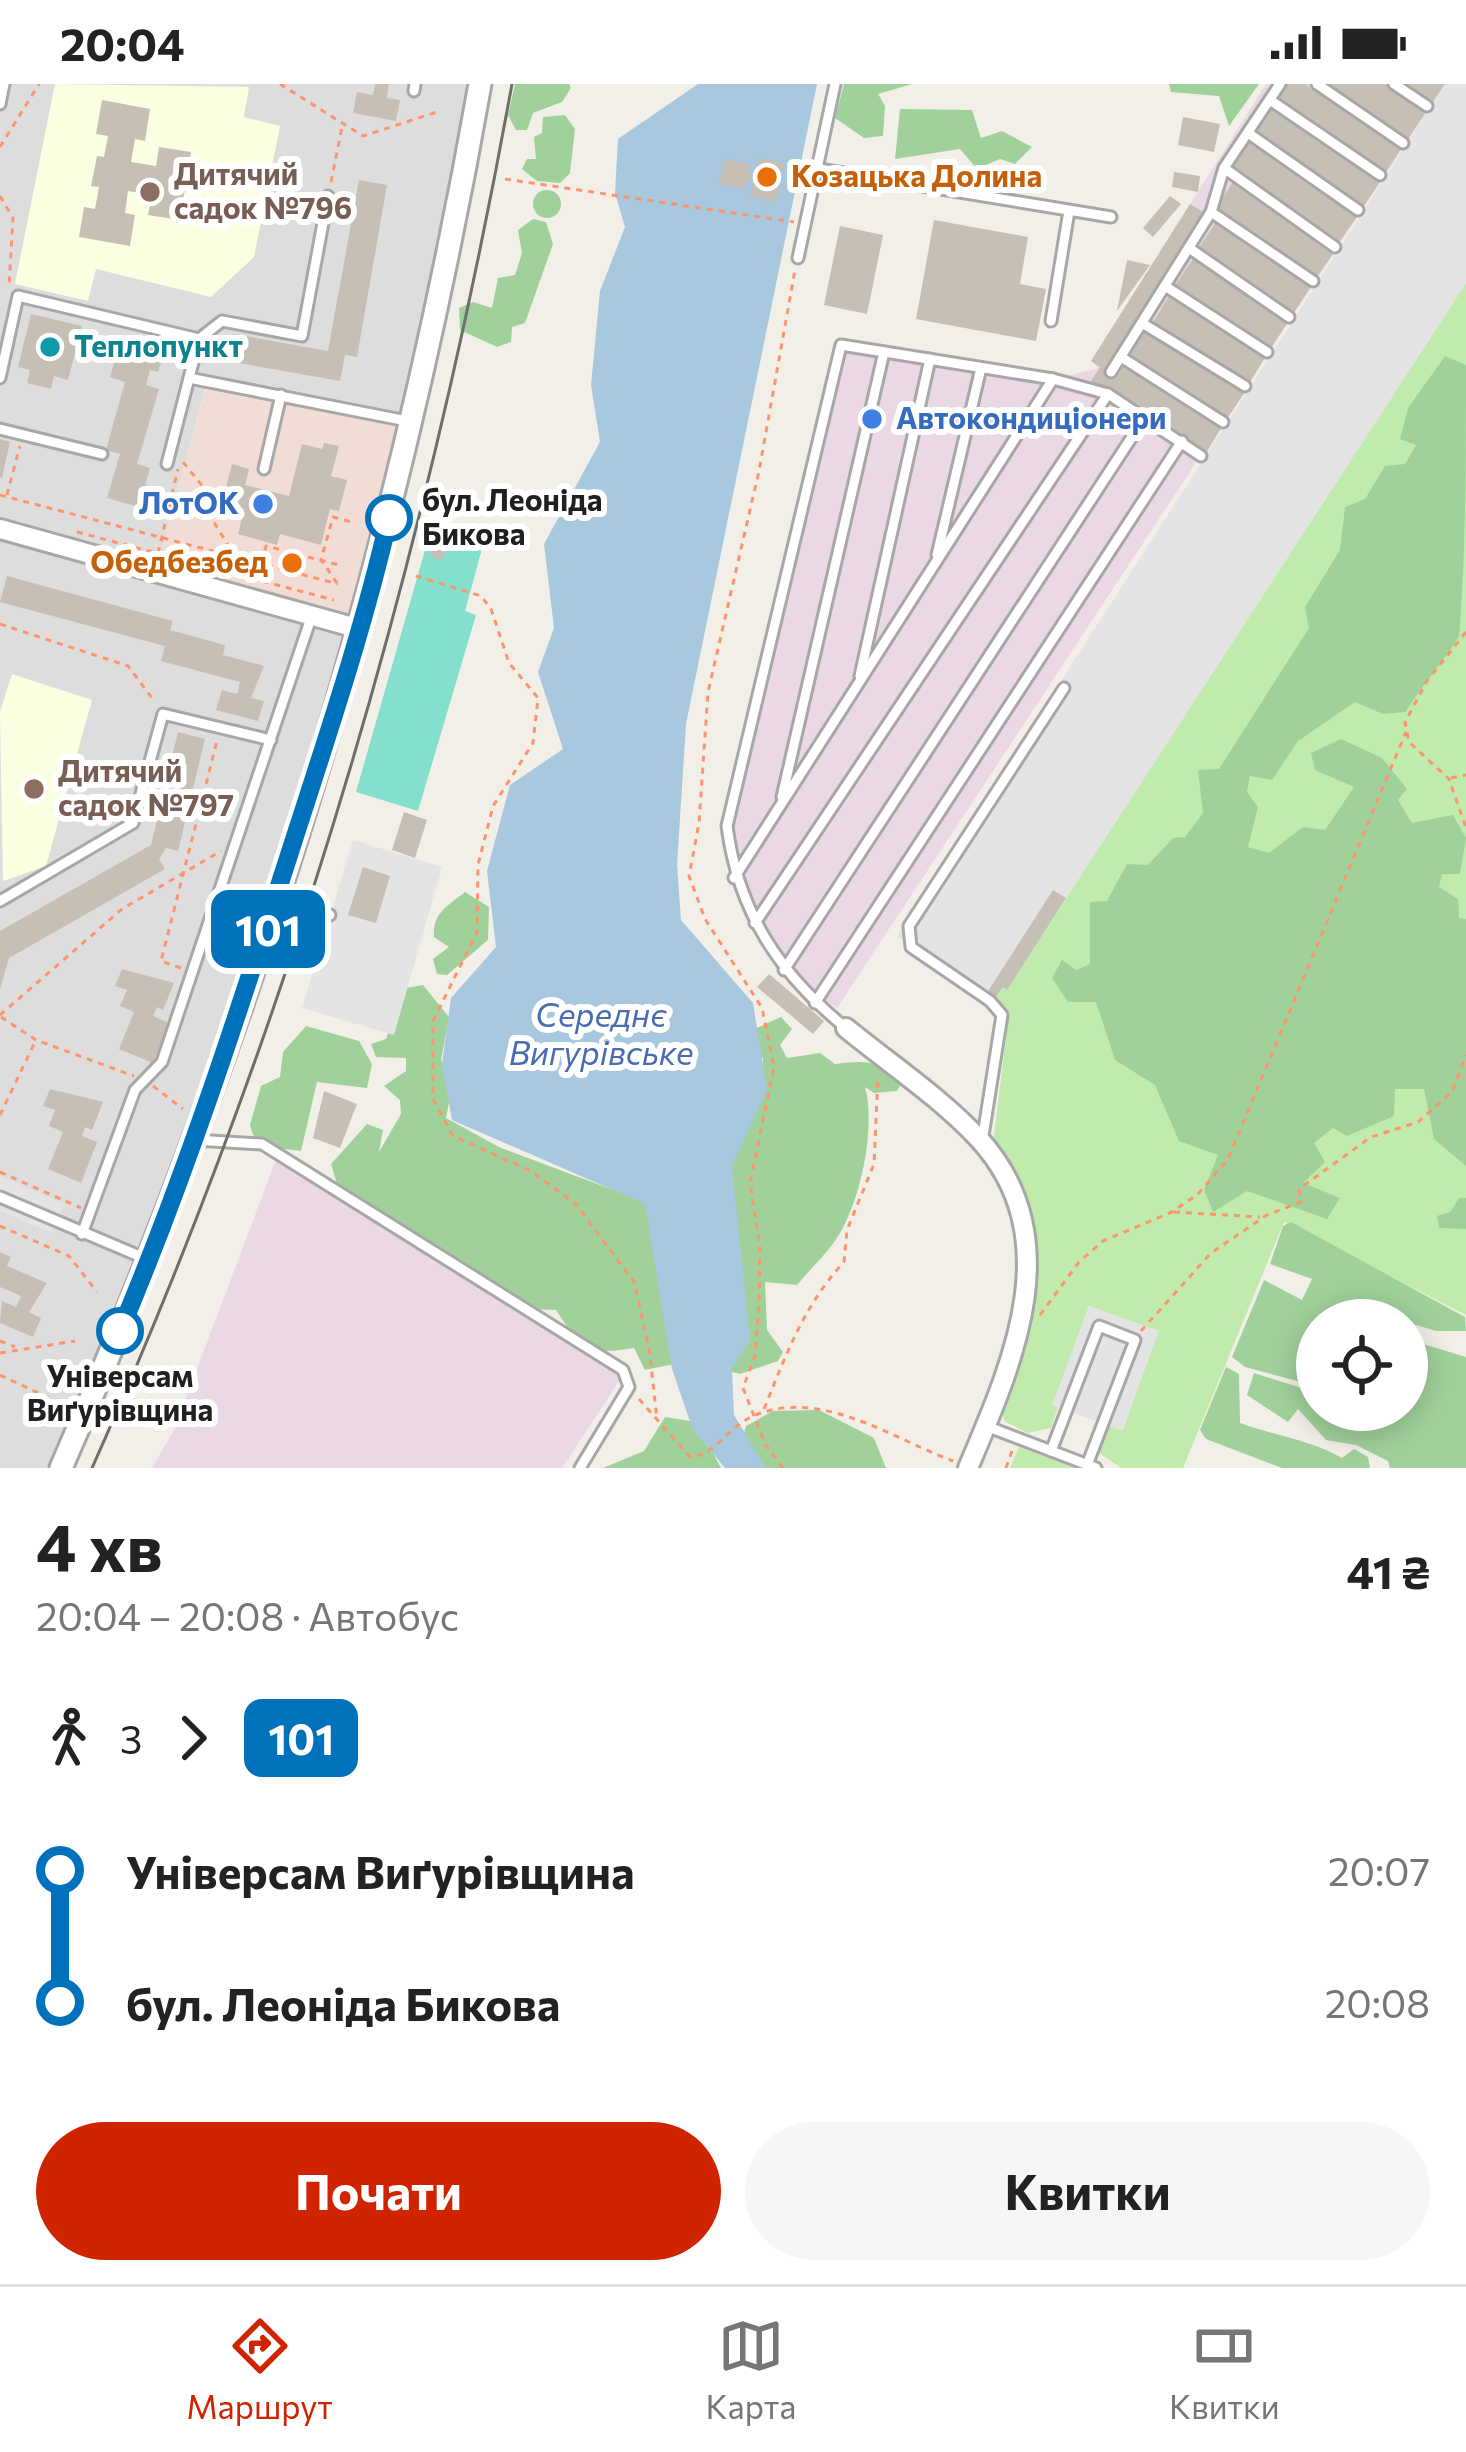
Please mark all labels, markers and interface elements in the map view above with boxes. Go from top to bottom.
text: 20:04 [60,15,185,70]
place label: Дитячий садок №796 [174,154,352,225]
place label: Козацька Долина [791,156,1042,193]
marker: Козацька Долина [754,164,780,190]
marker: Дитячий садок №796 [137,179,163,205]
place label: Теплопункт [74,326,243,363]
marker: Теплопункт [37,334,63,360]
place label: Автокондиціонери [896,398,1167,435]
marker: Автокондиціонери [859,406,885,432]
place label: бул. Леоніда Бикова [422,480,602,551]
place label: ЛотОК [139,483,239,520]
marker: ЛотОК [250,491,276,517]
marker: бул. Леоніда Бикова [367,496,411,540]
place label: Обедбезбед [90,542,269,579]
marker: Обедбезбед [279,550,305,576]
place label: Дитячий садок №797 [58,751,234,822]
marker: Дитячий садок №797 [21,776,47,802]
line badge: 101 [199,890,337,968]
text: 101 [235,903,301,955]
water label: Середнє Вигурівське [509,993,693,1072]
map controls [1296,1299,1428,1431]
button: locate [1296,1299,1428,1431]
marker: Універсам Виґурівщина [98,1309,142,1353]
place label: Універсам Виґурівщина [27,1356,213,1427]
text: 4 хв [36,1505,163,1586]
text: 41 ₴ [1347,1543,1430,1598]
text: 20:04 – 20:08 · Автобус [36,1591,459,1639]
icon: walk [36,1705,102,1771]
icon: forward [160,1705,226,1771]
text: 101 [268,1712,334,1764]
text: 3 [120,1714,142,1762]
text: Універсам Виґурівщина [126,1843,635,1898]
text: 20:07 [1328,1846,1430,1894]
text: бул. Леоніда Бикова [126,1975,560,2030]
text: 20:08 [1325,1978,1430,2026]
button: Почати [36,2122,721,2260]
button: Квитки [745,2122,1430,2260]
tab: Маршрут [186,2313,333,2426]
tab: Карта [705,2313,796,2426]
tab: Квитки [1169,2313,1280,2426]

